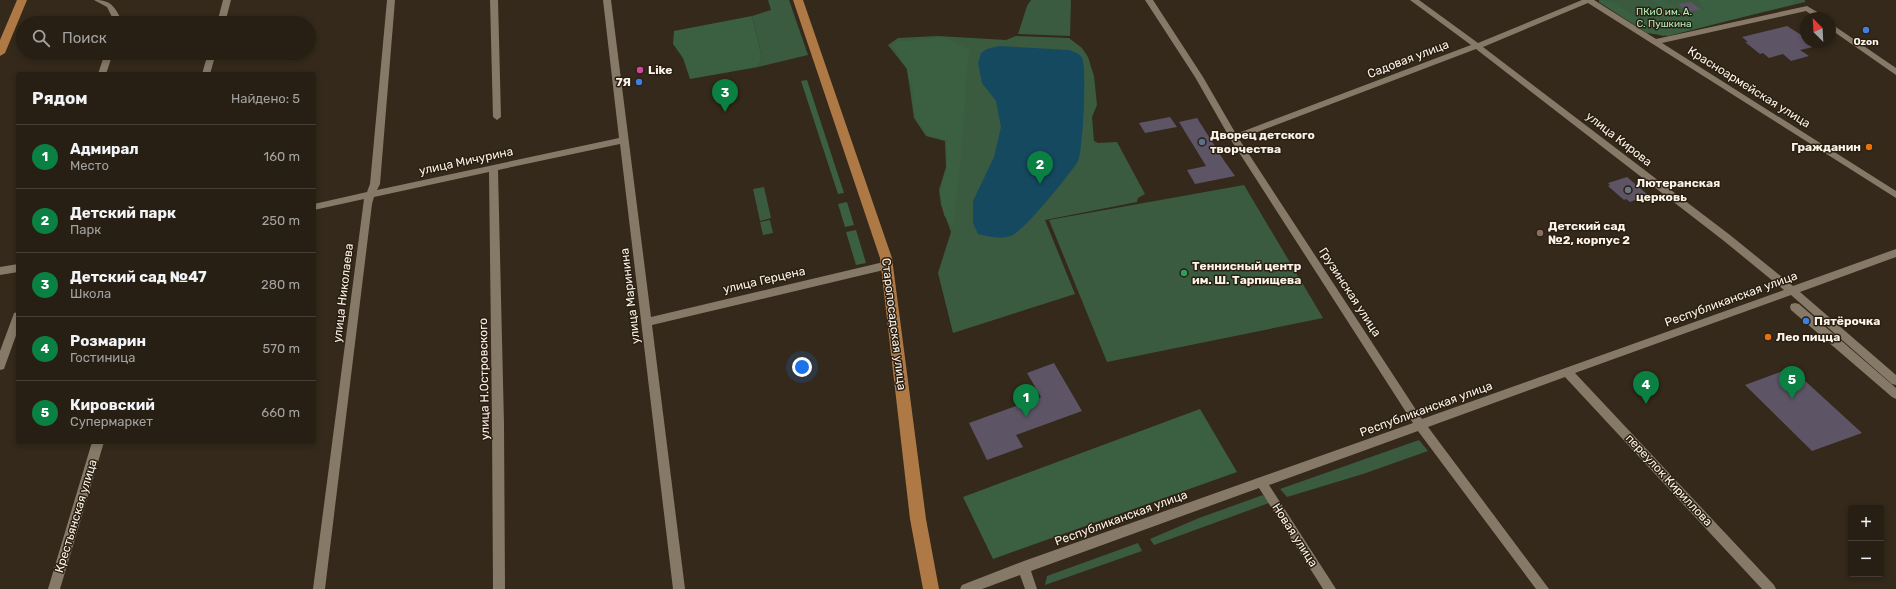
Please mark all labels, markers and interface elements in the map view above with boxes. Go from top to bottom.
park label: ПКиО им. А. С. Пушкина [1636,6,1692,30]
north arrow [1800,12,1836,48]
search box [16,16,316,60]
marker: Ozon [1861,25,1871,35]
icon: search [30,27,52,49]
text: Поиск [62,29,107,47]
place label: Ozon [1853,36,1879,48]
street label: Садовая улица [1365,37,1451,81]
street label: Красноармейская улица [1685,43,1813,131]
place label: Like [648,63,672,77]
marker: Like [635,65,645,75]
place label: 7Я [616,75,631,89]
marker: 7Я [634,77,644,87]
pin: 3 [712,79,738,112]
text: Рядом [32,88,88,108]
text: Найдено: 5 [231,91,300,106]
street label: улица Кирова [1583,109,1655,169]
place label: Дворец детского творчества [1210,128,1315,156]
marker: Дворец детского творчества [1197,137,1207,147]
text: Адмирал [70,140,139,158]
place label: Гражданин [1791,140,1861,154]
marker: Гражданин [1864,142,1874,152]
street label: улица Мичурина [418,144,514,178]
text: 1 [42,149,48,164]
text: 160 m [264,149,300,164]
pin: 2 [1027,151,1053,184]
text: Место [70,158,109,173]
place label: Лютеранская церковь [1636,176,1720,204]
marker: Лютеранская церковь [1623,185,1633,195]
text: Детский парк [70,204,176,222]
text: 2 [41,213,49,228]
text: 250 m [262,213,300,228]
place label: Детский сад №2, корпус 2 [1548,219,1630,247]
text: Парк [70,222,101,237]
marker: Детский сад №2, корпус 2 [1535,228,1545,238]
street label: улица Николаева [330,243,356,343]
street label: Грузинская улица [1316,245,1384,339]
street label: улица Маринина [617,247,643,345]
street label: Старопосадская улица [879,257,909,391]
place label: Теннисный центр им. Ш. Тарпищева [1192,259,1302,287]
street label: улица Герцена [721,264,807,296]
text: Детский сад №47 [70,268,207,286]
marker: Теннисный центр им. Ш. Тарпищева [1179,268,1189,278]
street label: Республиканская улица [1663,268,1799,330]
text: 3 [41,277,49,292]
text: 280 m [261,277,300,292]
text: Школа [70,286,111,301]
place label: Пятёрочка [1814,314,1880,328]
marker: Пятёрочка [1801,316,1811,326]
street label: улица Н.Островского [476,318,492,440]
place label: Лео пицца [1776,330,1840,344]
text: Розмарин [70,332,146,350]
marker: Лео пицца [1763,332,1773,342]
text: 4 [41,341,49,356]
text: 570 m [263,341,300,356]
text: Гостиница [70,350,135,365]
your location [792,357,812,377]
pin: 5 [1779,366,1805,399]
pin: 4 [1633,371,1659,404]
street label: Республиканская улица [1358,378,1494,440]
pin: 1 [1013,384,1039,417]
text: Кировский [70,396,155,414]
text: 5 [41,405,49,420]
text: 660 m [261,405,300,420]
text: Супермаркет [70,414,153,429]
street label: переулок Кириллова [1623,431,1715,529]
street label: Крестьянская улица [52,458,100,574]
street label: Республиканская улица [1053,487,1189,549]
street label: Новая улица [1269,501,1321,569]
map controls [1848,505,1884,577]
button: + [1848,505,1884,541]
button: − [1848,541,1884,577]

